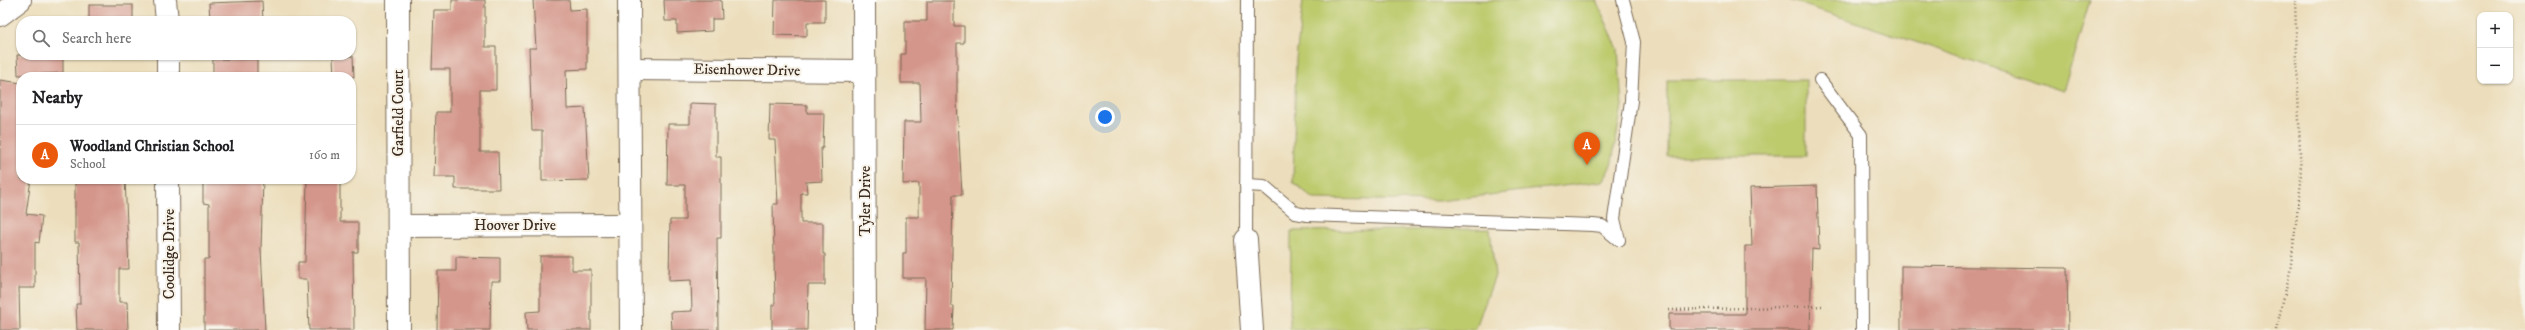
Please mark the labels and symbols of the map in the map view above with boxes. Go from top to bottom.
street label: Eisenhower Drive [694,60,800,80]
street label: Garfield Court [389,69,408,157]
your location [1095,107,1115,127]
pin: A [1574,132,1600,165]
street label: Tyler Drive [856,166,875,236]
street label: Coolidge Drive [160,209,179,299]
street label: Hoover Drive [474,216,556,235]

